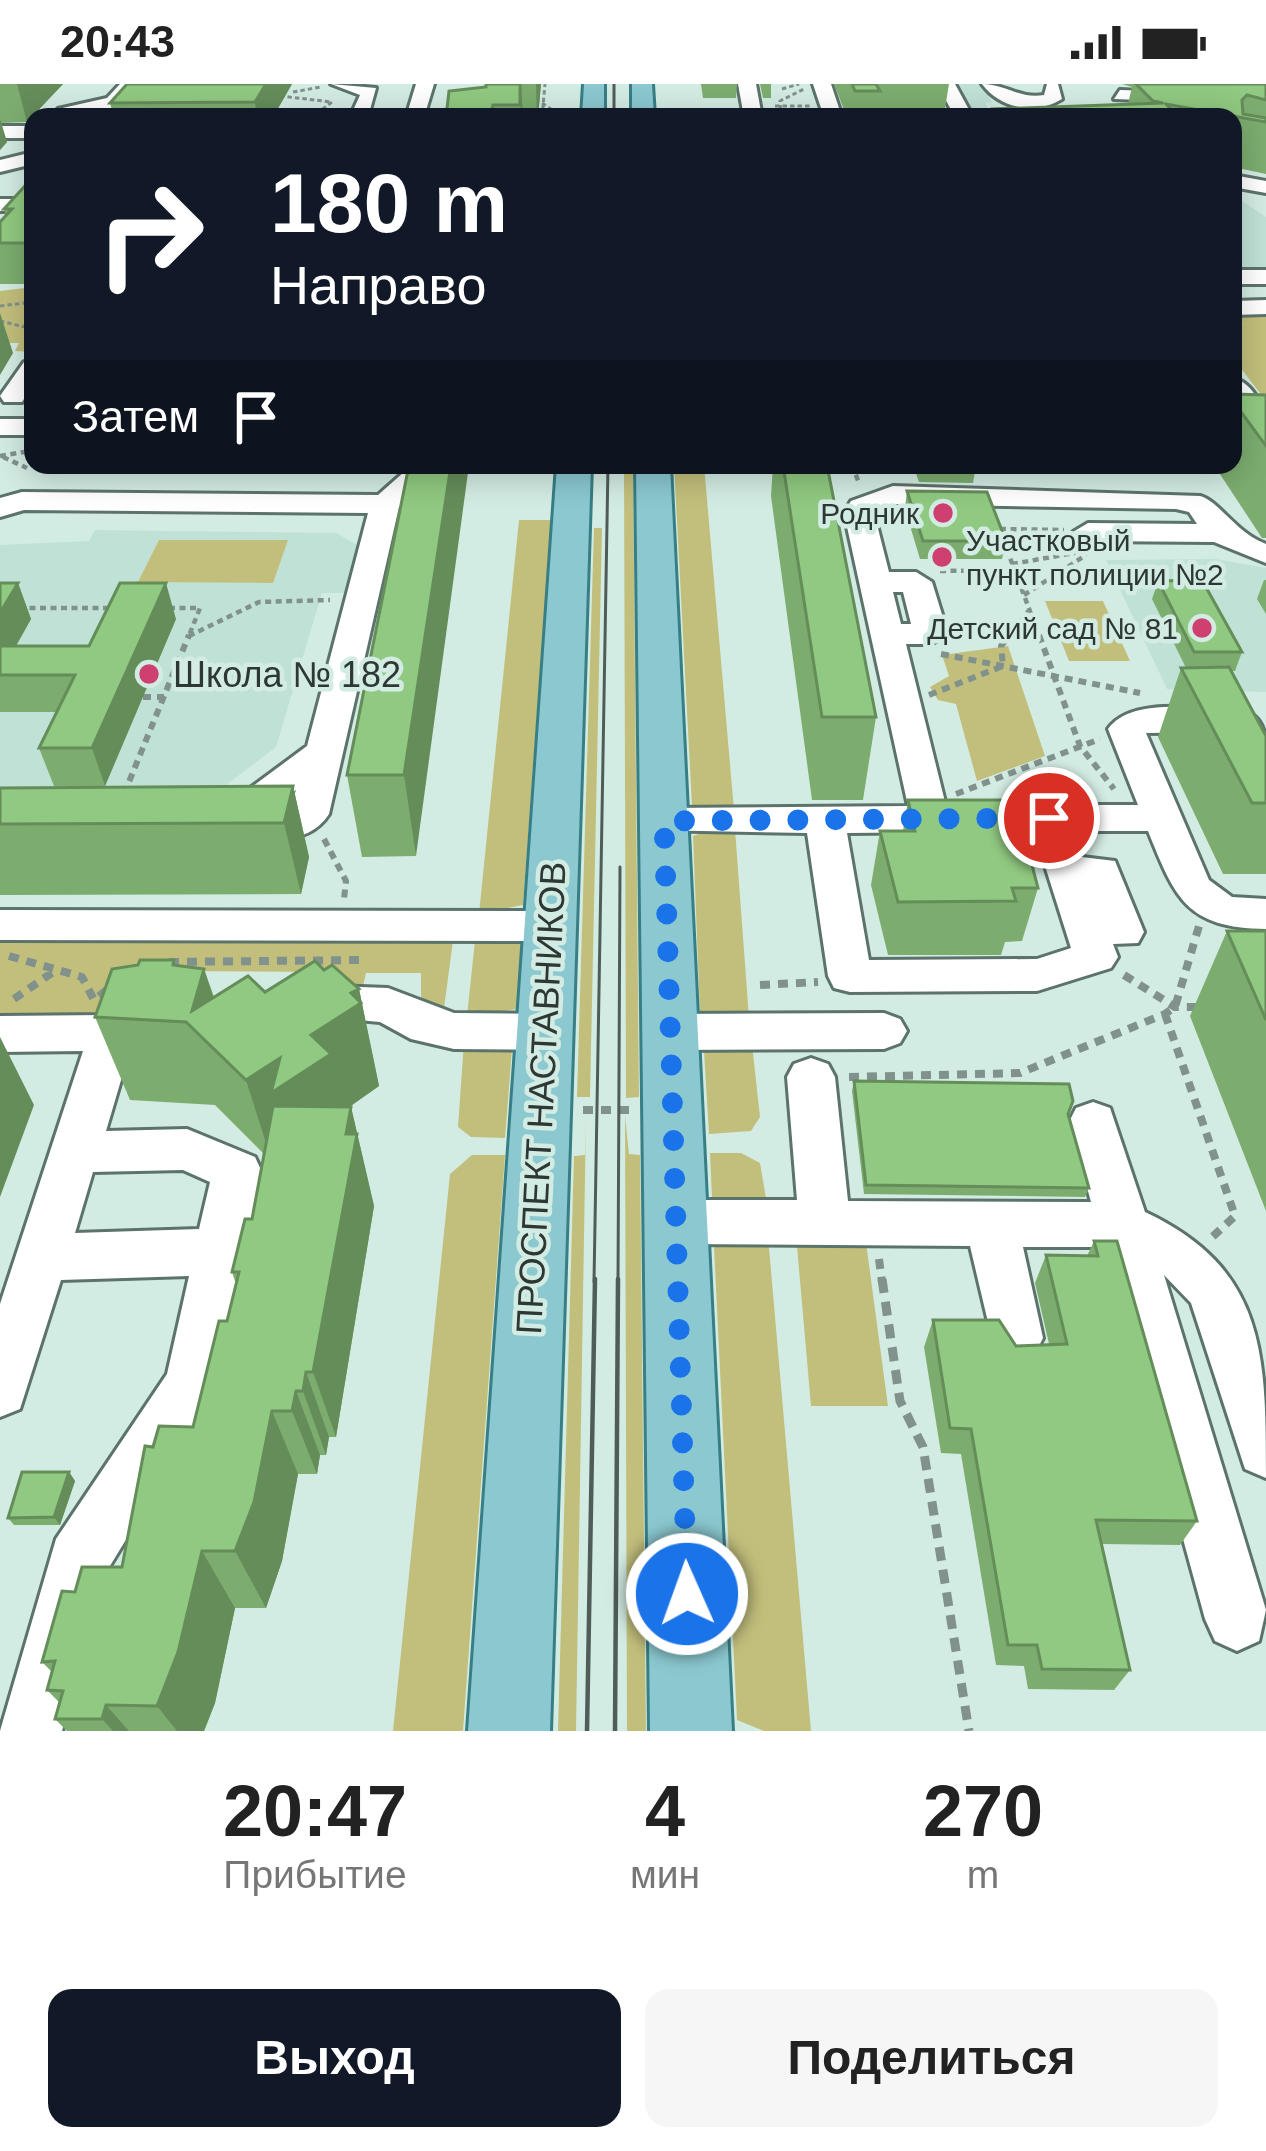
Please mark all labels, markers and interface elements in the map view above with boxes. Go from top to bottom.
text: 20:43 [60,16,175,67]
icon: right [72,156,228,312]
text: 180 m [270,156,508,250]
text: Направо [270,255,486,315]
icon: arrive [223,384,289,450]
text: Затем [72,391,199,442]
place label: Родник [820,497,920,530]
marker: Родник [930,500,956,526]
place label: Участковый пункт полиции №2 [966,524,1224,591]
marker: Участковый пункт полиции №2 [929,544,955,570]
place label: Детский сад № 81 [927,612,1178,645]
marker: Детский сад № 81 [1189,615,1215,641]
place label: Школа № 182 [173,654,401,695]
marker: Школа № 182 [136,661,162,687]
pin [998,767,1100,869]
icon: arrive [1016,785,1082,851]
street label: ПРОСПЕКТ НАСТАВНИКОВ [508,861,574,1335]
position arrow [624,1531,750,1657]
text: 20:47 [223,1771,407,1851]
text: 4 [645,1771,685,1851]
text: 270 [923,1771,1043,1851]
text: Прибытие [223,1853,407,1896]
text: мин [630,1853,700,1896]
text: m [967,1853,999,1896]
button: Выход [48,1989,621,2127]
button: Поделиться [645,1989,1218,2127]

